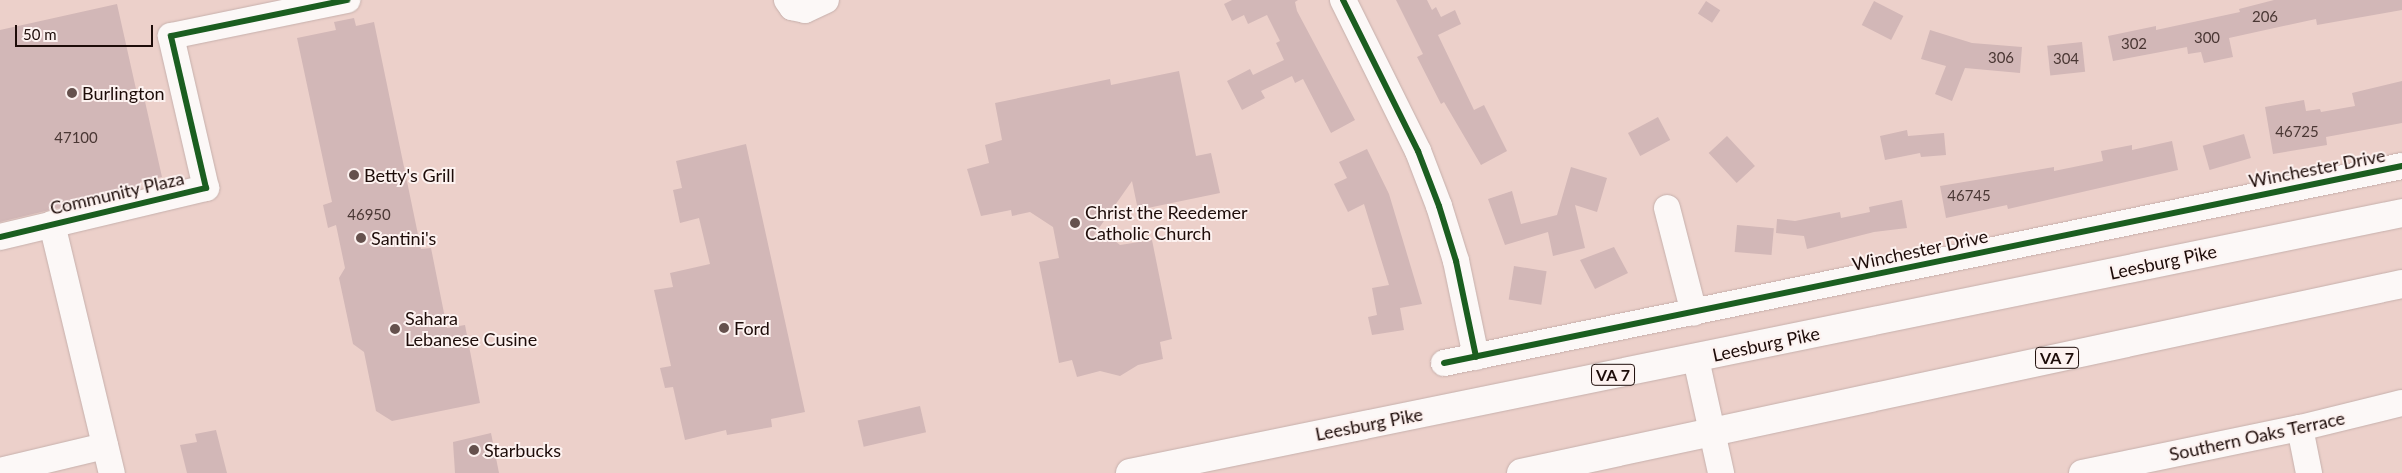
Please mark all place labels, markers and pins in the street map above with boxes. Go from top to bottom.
place label: Burlington [82,82,165,104]
marker: Burlington [66,87,78,99]
place label: Betty's Grill [364,164,455,186]
marker: Betty's Grill [348,169,360,181]
place label: Christ the Reedemer Catholic Church [1085,202,1248,244]
marker: Christ the Reedemer Catholic Church [1069,217,1081,229]
place label: Santini's [371,227,436,249]
marker: Santini's [355,232,367,244]
place label: Sahara Lebanese Cusine [405,308,537,350]
place label: Ford [734,317,770,339]
marker: Ford [718,322,730,334]
marker: Sahara Lebanese Cusine [389,323,401,335]
place label: Starbucks [484,439,561,461]
marker: Starbucks [468,444,480,456]

